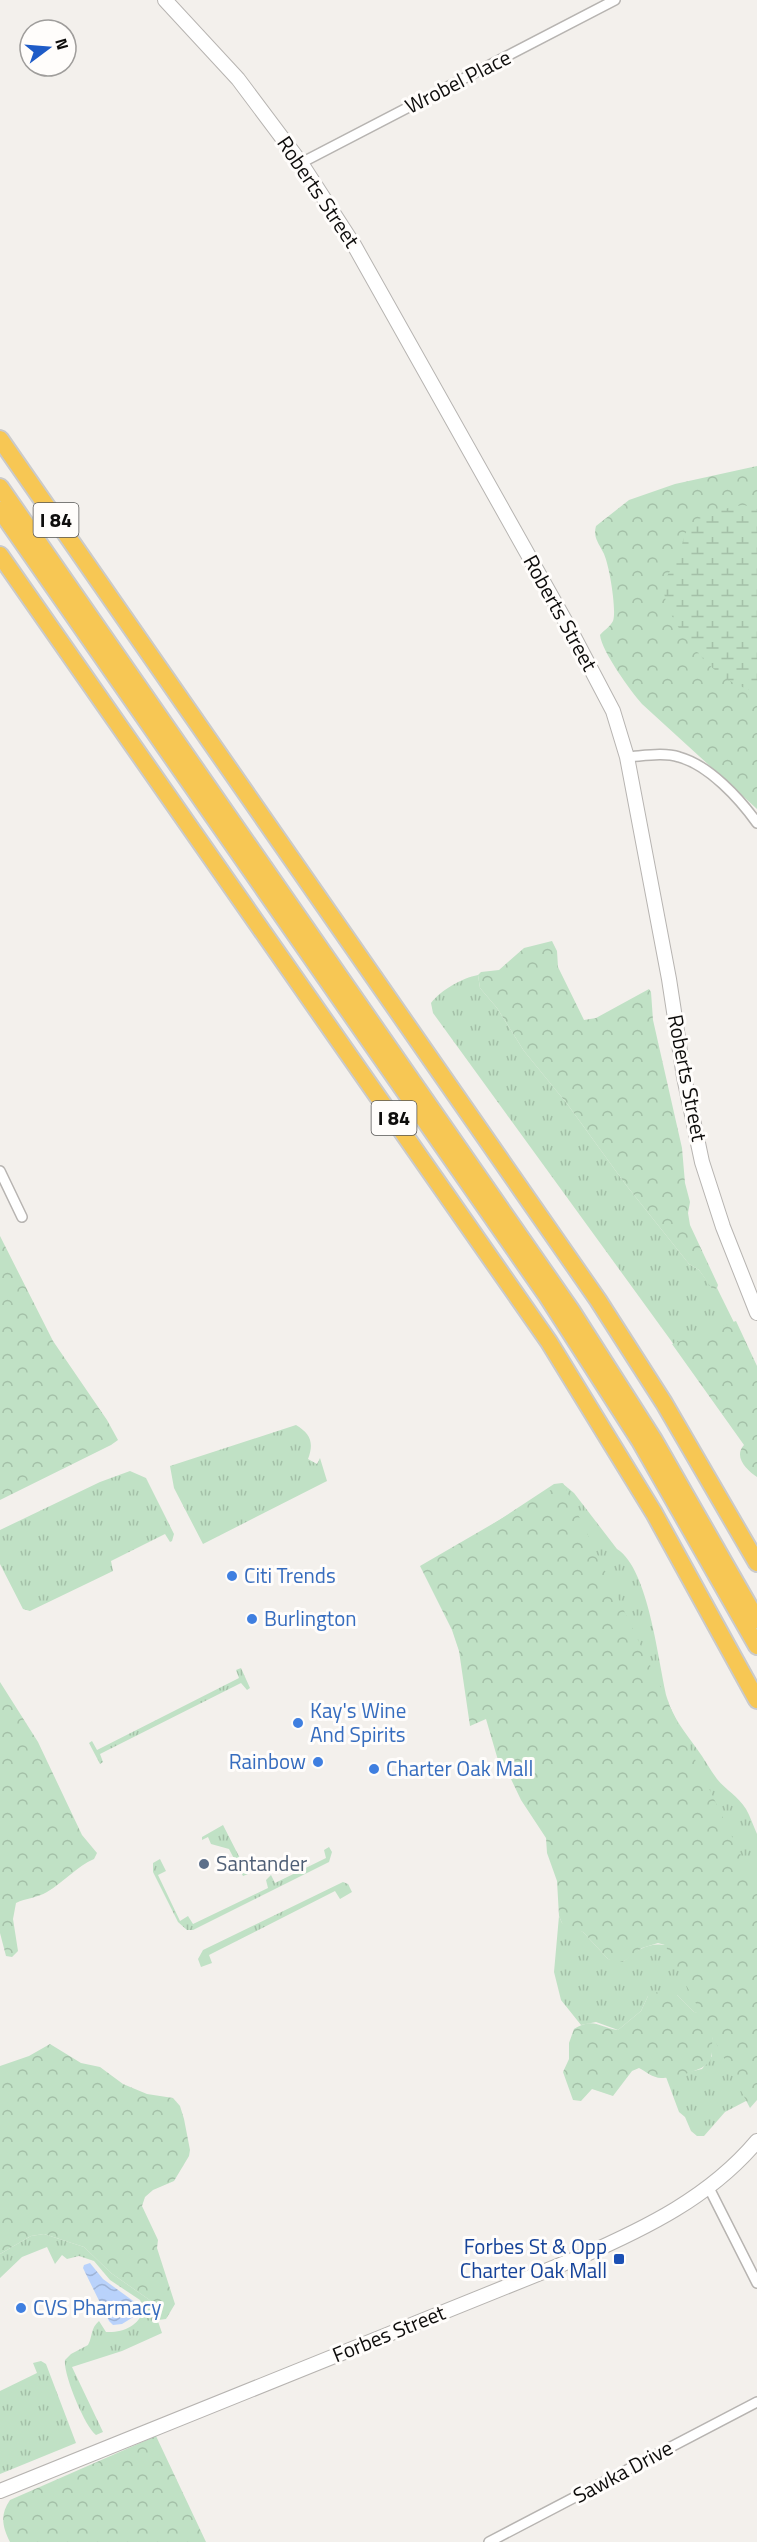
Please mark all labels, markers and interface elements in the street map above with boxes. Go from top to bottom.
north arrow [18,18,78,78]
text: N [49,35,75,53]
street label: Wrobel Place [399,41,516,121]
street label: Roberts Street [270,129,368,254]
road number: I 84 [34,503,78,537]
street label: Roberts Street [516,548,606,677]
street label: Roberts Street [660,1012,716,1145]
road number: I 84 [372,1101,416,1135]
place label: Citi Trends [244,1559,336,1591]
marker: Citi Trends [225,1569,239,1583]
place label: Burlington [264,1602,357,1634]
marker: Burlington [245,1612,259,1626]
place label: Kay's Wine And Spirits [310,1694,406,1750]
marker: Kay's Wine And Spirits [291,1716,305,1730]
place label: Rainbow [229,1745,306,1777]
place label: Charter Oak Mall [386,1752,533,1784]
marker: Rainbow [311,1755,325,1769]
marker: Charter Oak Mall [367,1762,381,1776]
place label: Santander [216,1847,307,1879]
marker: Santander [197,1857,211,1871]
place label: Forbes St & Opp Charter Oak Mall [460,2230,607,2286]
marker: Forbes St & Opp Charter Oak Mall [612,2252,626,2266]
place label: CVS Pharmacy [33,2291,161,2323]
street label: Forbes Street [327,2296,450,2370]
marker: CVS Pharmacy [14,2301,28,2315]
street label: Sawka Drive [567,2431,678,2511]

